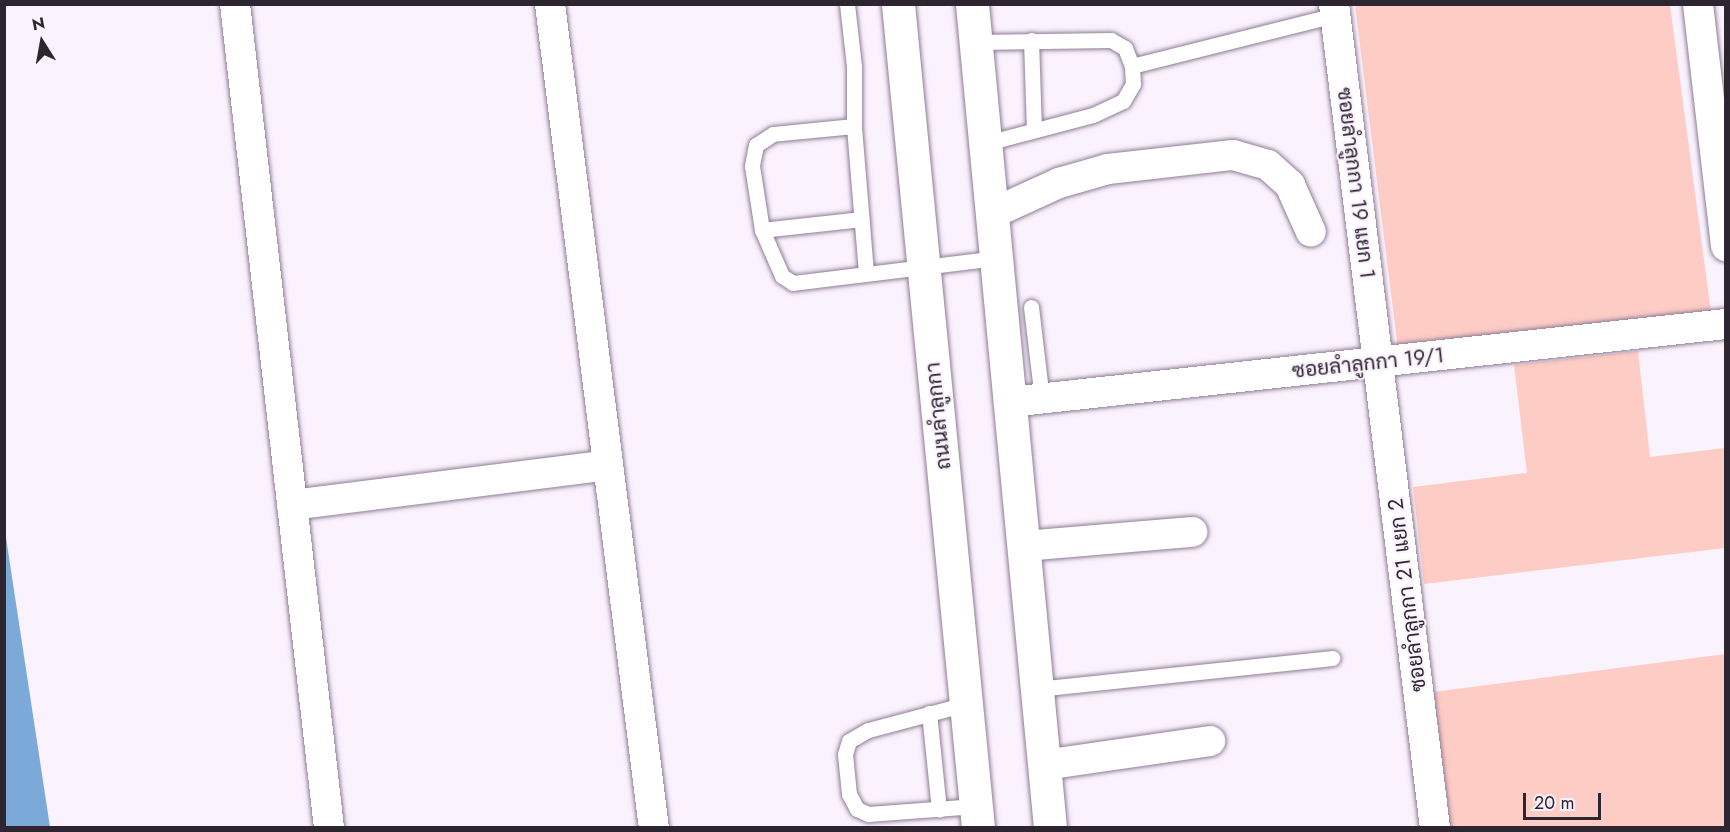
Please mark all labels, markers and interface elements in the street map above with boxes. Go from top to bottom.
text: N [30,11,47,36]
north arrow [12,12,72,72]
street label: ซอยลำลูกกา 19 แยก 1 [1332,86,1380,280]
street label: ซอยลำลูกกา 19/1 [1291,342,1445,384]
street label: ถนนลำลูกกา [920,361,956,471]
street label: ซอยลำลูกกา 21 แยก 2 [1383,497,1431,693]
scale bar [1526,781,1604,819]
text: 20 m [1534,790,1574,816]

